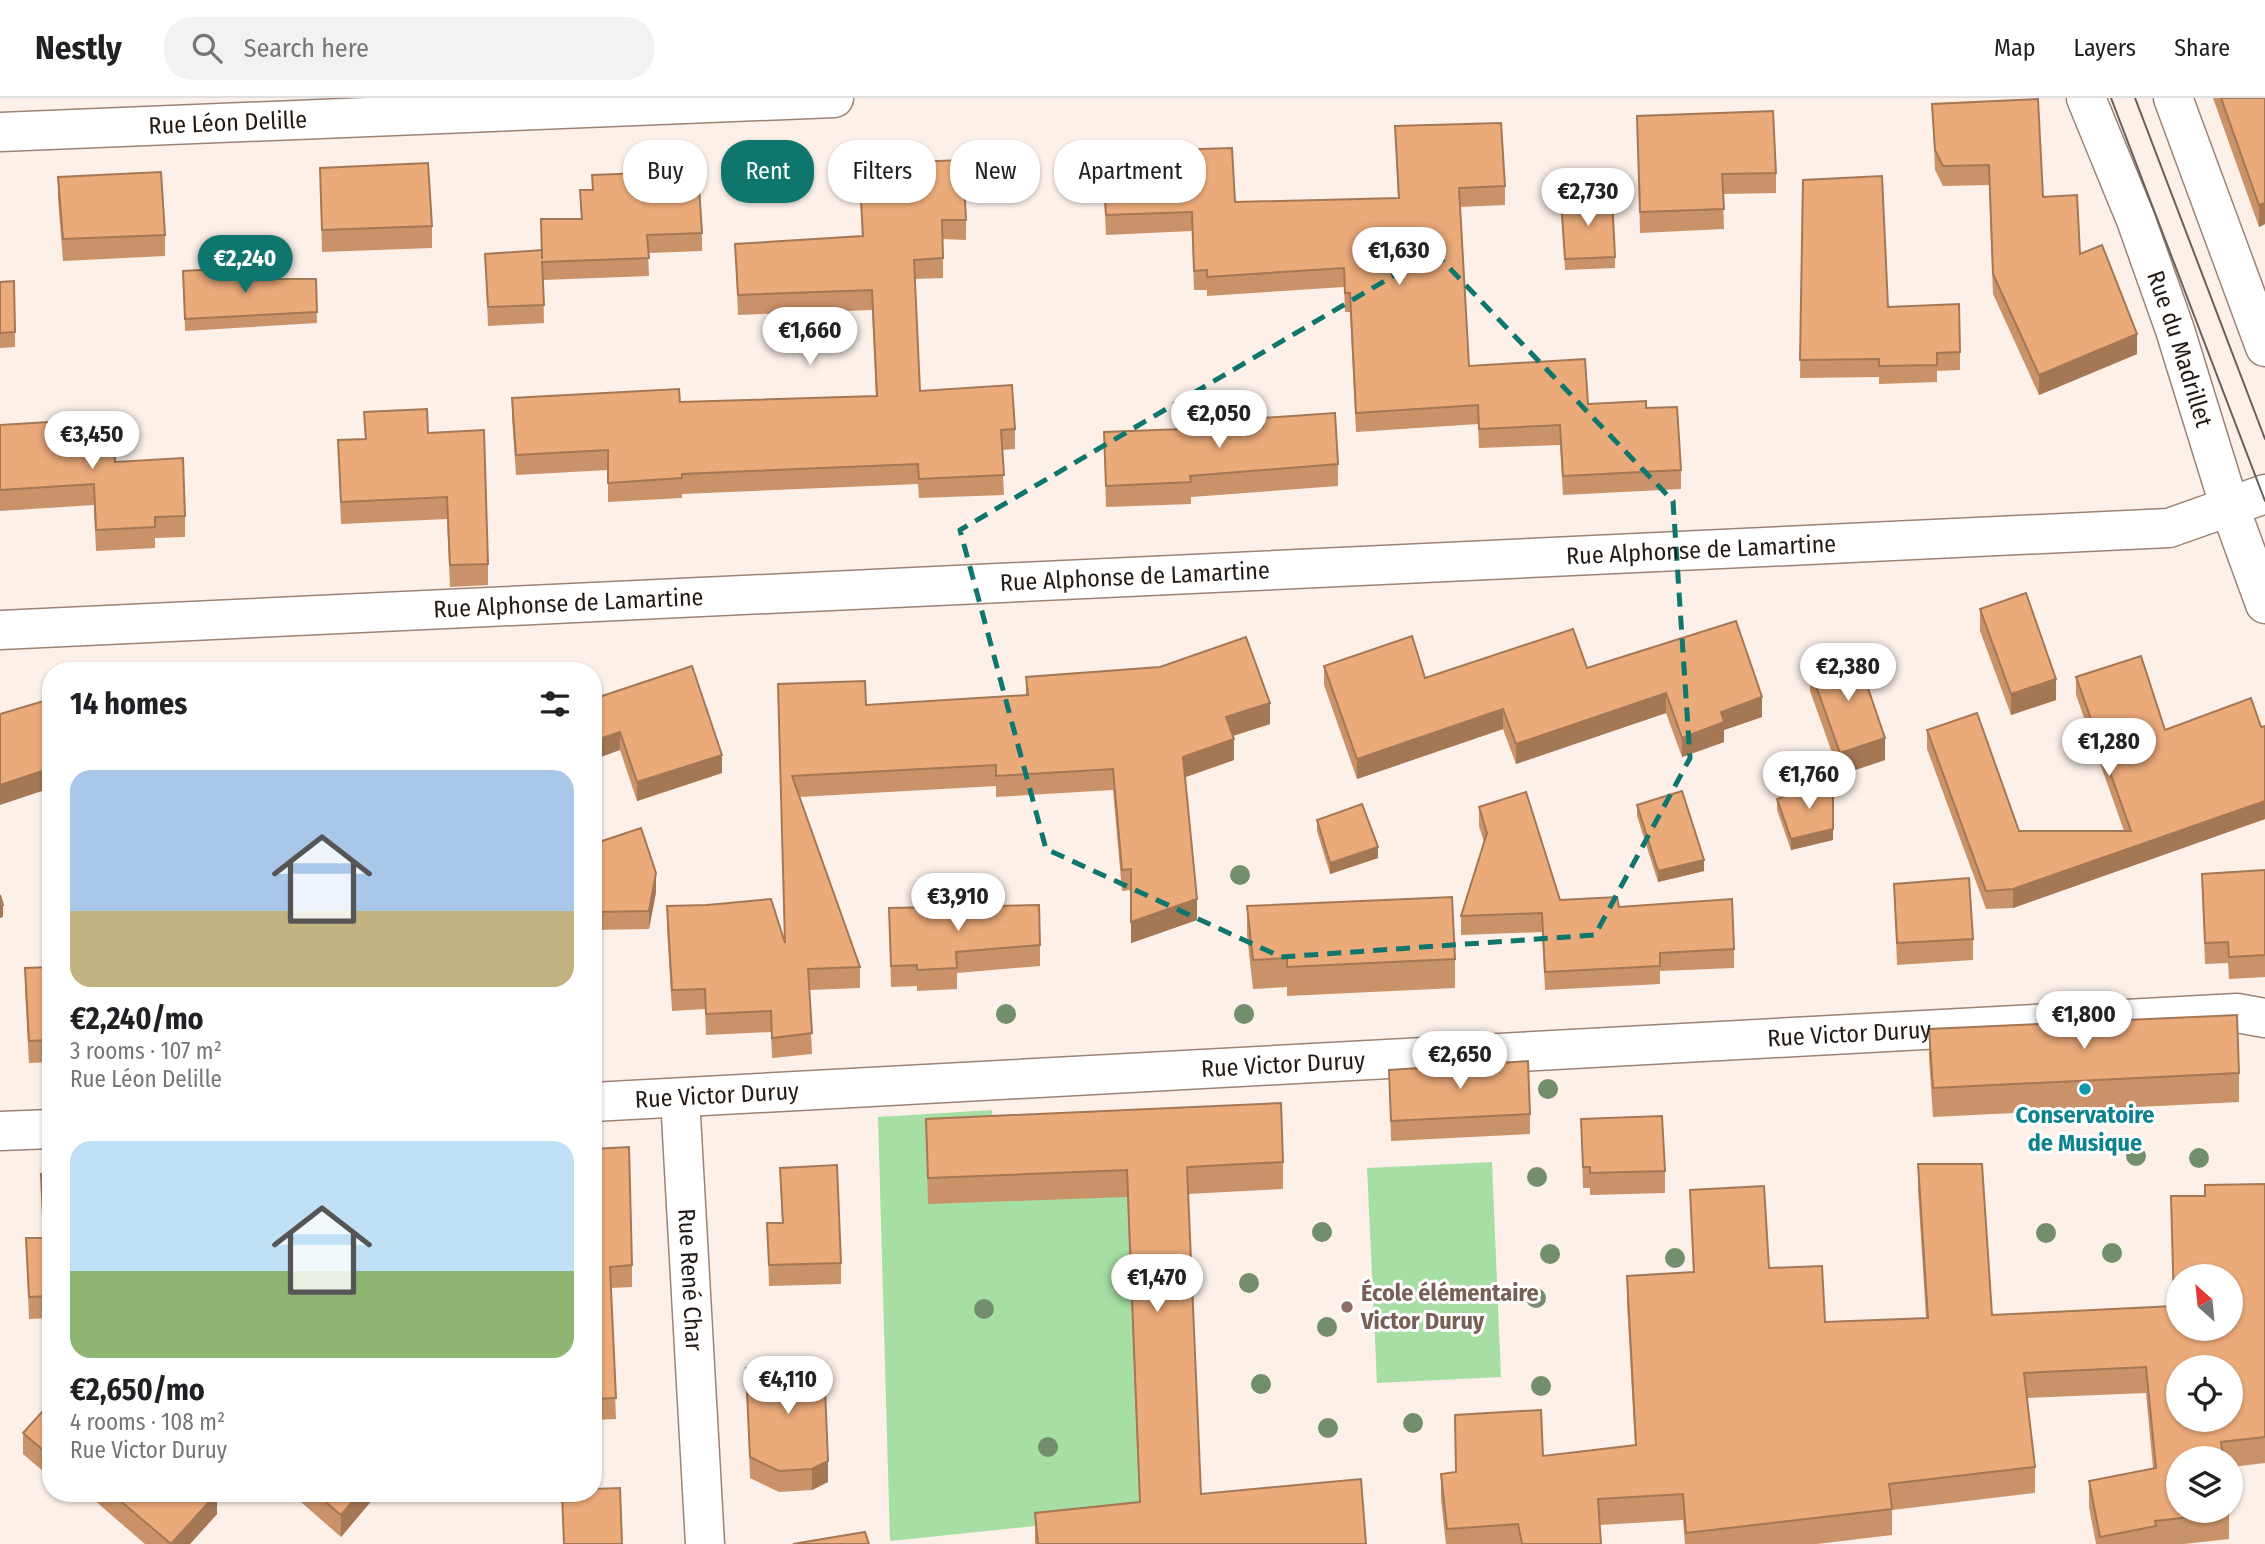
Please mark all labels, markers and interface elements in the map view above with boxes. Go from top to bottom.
search box [164,17,654,80]
text: Nestly [35,28,122,68]
icon: search [188,29,226,67]
text: Search here [244,33,369,64]
text: Map [1994,34,2036,62]
text: Layers [2074,34,2136,62]
text: Share [2174,34,2230,62]
street label: Rue Léon Delille [148,105,308,140]
chip: Buy [623,140,707,203]
chip: Rent [721,140,814,203]
chip: Filters [828,140,936,203]
chip: New [950,140,1040,203]
chip: Apartment [1054,140,1206,203]
pin: €2,730 [1531,169,1645,228]
text: €2,730 [1557,177,1619,205]
pin: €1,630 [1342,228,1456,287]
pin: €2,240 [188,236,302,295]
text: €1,630 [1368,236,1430,264]
text: €2,240 [214,244,276,272]
street label: Rue du Madrillet [2141,267,2218,431]
pin: €1,660 [753,308,867,367]
text: €1,660 [779,316,841,344]
pin: €2,050 [1162,390,1276,450]
text: €2,050 [1187,399,1251,427]
pin: €3,450 [35,412,149,471]
text: €3,450 [60,420,124,448]
street label: Rue Alphonse de Lamartine [1565,530,1837,570]
street label: Rue Alphonse de Lamartine [999,556,1270,597]
street label: Rue Alphonse de Lamartine [433,583,704,624]
pin: €2,380 [1791,644,1905,703]
text: €2,380 [1816,652,1880,680]
icon: filters [536,685,574,723]
text: 14 homes [70,686,187,722]
pin: €1,280 [2052,718,2166,778]
text: €1,280 [2078,727,2140,755]
pin: €1,760 [1752,752,1866,811]
text: €1,760 [1779,760,1839,788]
icon: home [259,816,385,942]
pin: €3,910 [901,874,1015,933]
text: €3,910 [927,882,989,910]
pin: €1,800 [2027,992,2141,1051]
text: €1,800 [2052,1000,2116,1028]
text: €2,240/mo [70,1001,204,1037]
street label: Rue Victor Duruy [1766,1016,1932,1052]
pin: €2,650 [1403,1032,1517,1091]
text: 3 rooms · 107 m² [70,1037,222,1065]
text: €2,650 [1428,1040,1492,1068]
street label: Rue Victor Duruy [1200,1046,1366,1083]
text: Rue Léon Delille [70,1065,222,1093]
street label: Rue Victor Duruy [634,1077,800,1114]
marker: Conservatoire de Musique [2077,1081,2093,1097]
place label: Conservatoire de Musique [2015,1101,2155,1157]
icon: home [259,1187,385,1313]
street label: Rue René Char [672,1208,708,1352]
pin: €1,470 [1100,1254,1214,1314]
text: €1,470 [1127,1263,1187,1291]
north arrow [2166,1264,2244,1340]
map controls [2166,1264,2243,1523]
place label: École élémentaire Victor Duruy [1360,1278,1539,1335]
marker: École élémentaire Victor Duruy [1339,1299,1355,1315]
button: locate [2166,1355,2243,1432]
pin: €4,110 [731,1356,845,1416]
text: €4,110 [759,1365,817,1393]
text: €2,650/mo [70,1372,205,1408]
text: 4 rooms · 108 m² [70,1408,225,1436]
text: Rue Victor Duruy [70,1436,227,1464]
button: layers [2166,1446,2243,1523]

